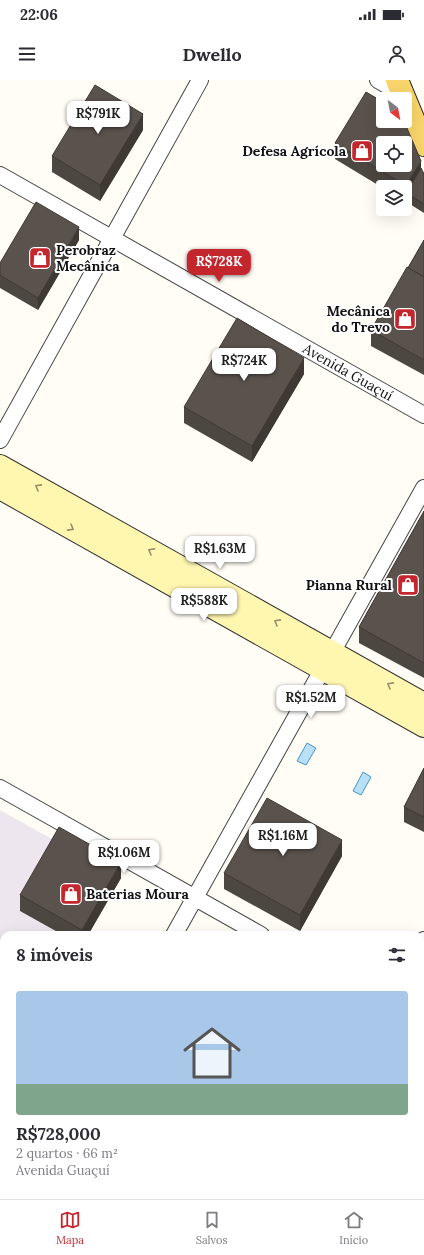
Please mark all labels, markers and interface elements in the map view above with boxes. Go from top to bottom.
text: 22:06 [20,5,58,24]
icon: menu [16,43,38,65]
text: Dwello [182,43,242,66]
icon: person [386,43,408,65]
north arrow [376,92,412,128]
map controls [376,92,412,216]
pin: R$791K [65,101,131,135]
text: R$791K [76,105,120,122]
button: locate [376,136,412,172]
shop icon: Defesa Agrícola [349,138,375,164]
place label: Defesa Agrícola [242,142,347,160]
button: layers [376,180,412,216]
place label: Perobraz Mecânica [56,241,120,275]
shop icon: Perobraz Mecânica [27,245,53,271]
pin: R$728K [186,249,252,283]
text: R$728K [196,253,242,270]
place label: Mecânica do Trevo [326,302,391,336]
shop icon: Mecânica do Trevo [392,306,418,332]
street label: Avenida Guaçuí [299,339,396,405]
pin: R$724K [211,348,277,382]
text: R$724K [221,352,267,369]
one-way arrow [35,485,42,492]
one-way arrow [67,523,74,530]
pin: R$1.63M [183,536,257,570]
text: R$1.63M [194,540,246,557]
one-way arrow [148,549,155,556]
shop icon: Pianna Rural [395,572,421,598]
place label: Pianna Rural [306,576,393,594]
pin: R$588K [171,588,237,622]
text: R$588K [180,592,228,609]
one-way arrow [274,619,281,626]
one-way arrow [387,683,394,690]
pin: R$1.52M [274,685,348,719]
text: R$1.52M [285,689,337,706]
pin: R$1.16M [246,823,320,857]
text: R$1.16M [258,827,308,844]
pin: R$1.06M [87,840,161,874]
text: R$1.06M [97,844,151,861]
shop icon: Baterias Moura [58,881,84,907]
place label: Baterias Moura [86,885,189,903]
text: 8 imóveis [16,944,93,966]
icon: filters [386,944,408,966]
icon: home [176,1017,248,1089]
text: R$728,000 [16,1123,101,1145]
text: 2 quartos · 66 m² [16,1145,118,1162]
text: Avenida Guaçuí [16,1162,110,1179]
tab: Mapa [56,1209,84,1247]
tab: Salvos [196,1209,228,1247]
tab: Início [339,1209,368,1247]

